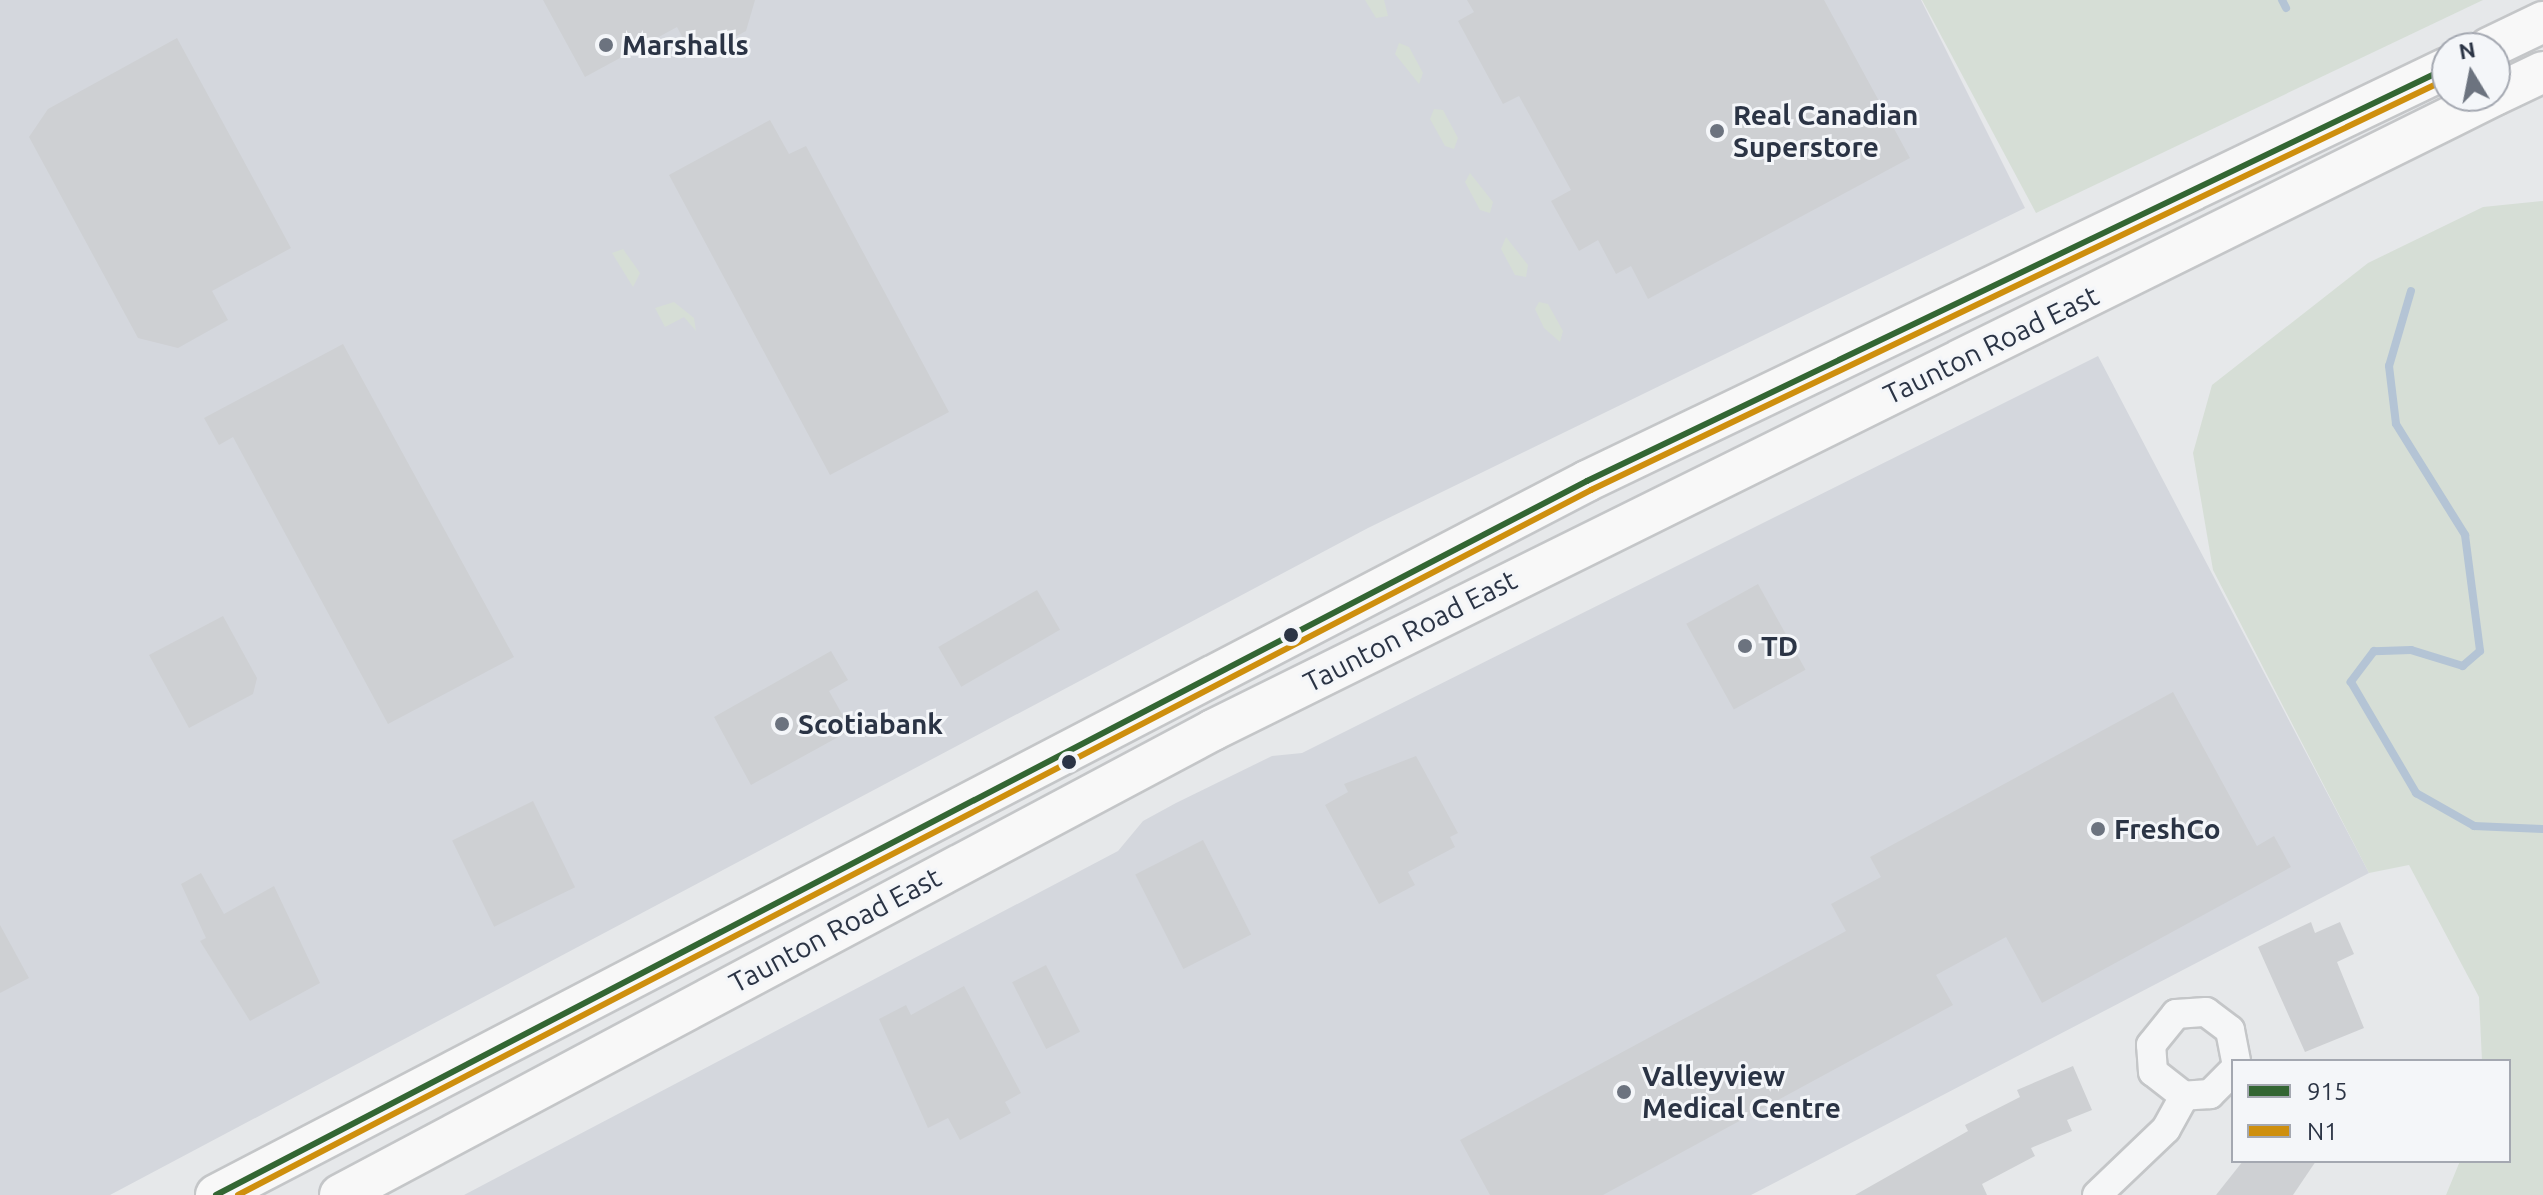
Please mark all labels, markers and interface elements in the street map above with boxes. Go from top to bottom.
place label: Marshalls [622,28,749,62]
north arrow [2431,32,2511,112]
marker: Marshalls [597,36,615,54]
text: N [2457,36,2477,64]
place label: Real Canadian Superstore [1733,98,1918,164]
marker: Real Canadian Superstore [1708,122,1726,140]
street label: Taunton Road East [1878,278,2104,412]
street label: Taunton Road East [1298,563,1522,699]
unlabelled marker [1283,627,1299,643]
place label: TD [1761,629,1798,663]
marker: TD [1736,637,1754,655]
place label: Scotiabank [798,707,943,741]
marker: Scotiabank [773,715,791,733]
unlabelled marker [1061,754,1077,770]
place label: FreshCo [2114,812,2221,846]
marker: FreshCo [2089,820,2107,838]
street label: Taunton Road East [723,860,947,1000]
place label: Valleyview Medical Centre [1642,1059,1841,1125]
legend [2231,1059,2511,1163]
text: 915 [2307,1078,2348,1105]
marker: Valleyview Medical Centre [1613,1081,1635,1103]
text: N1 [2307,1118,2338,1145]

